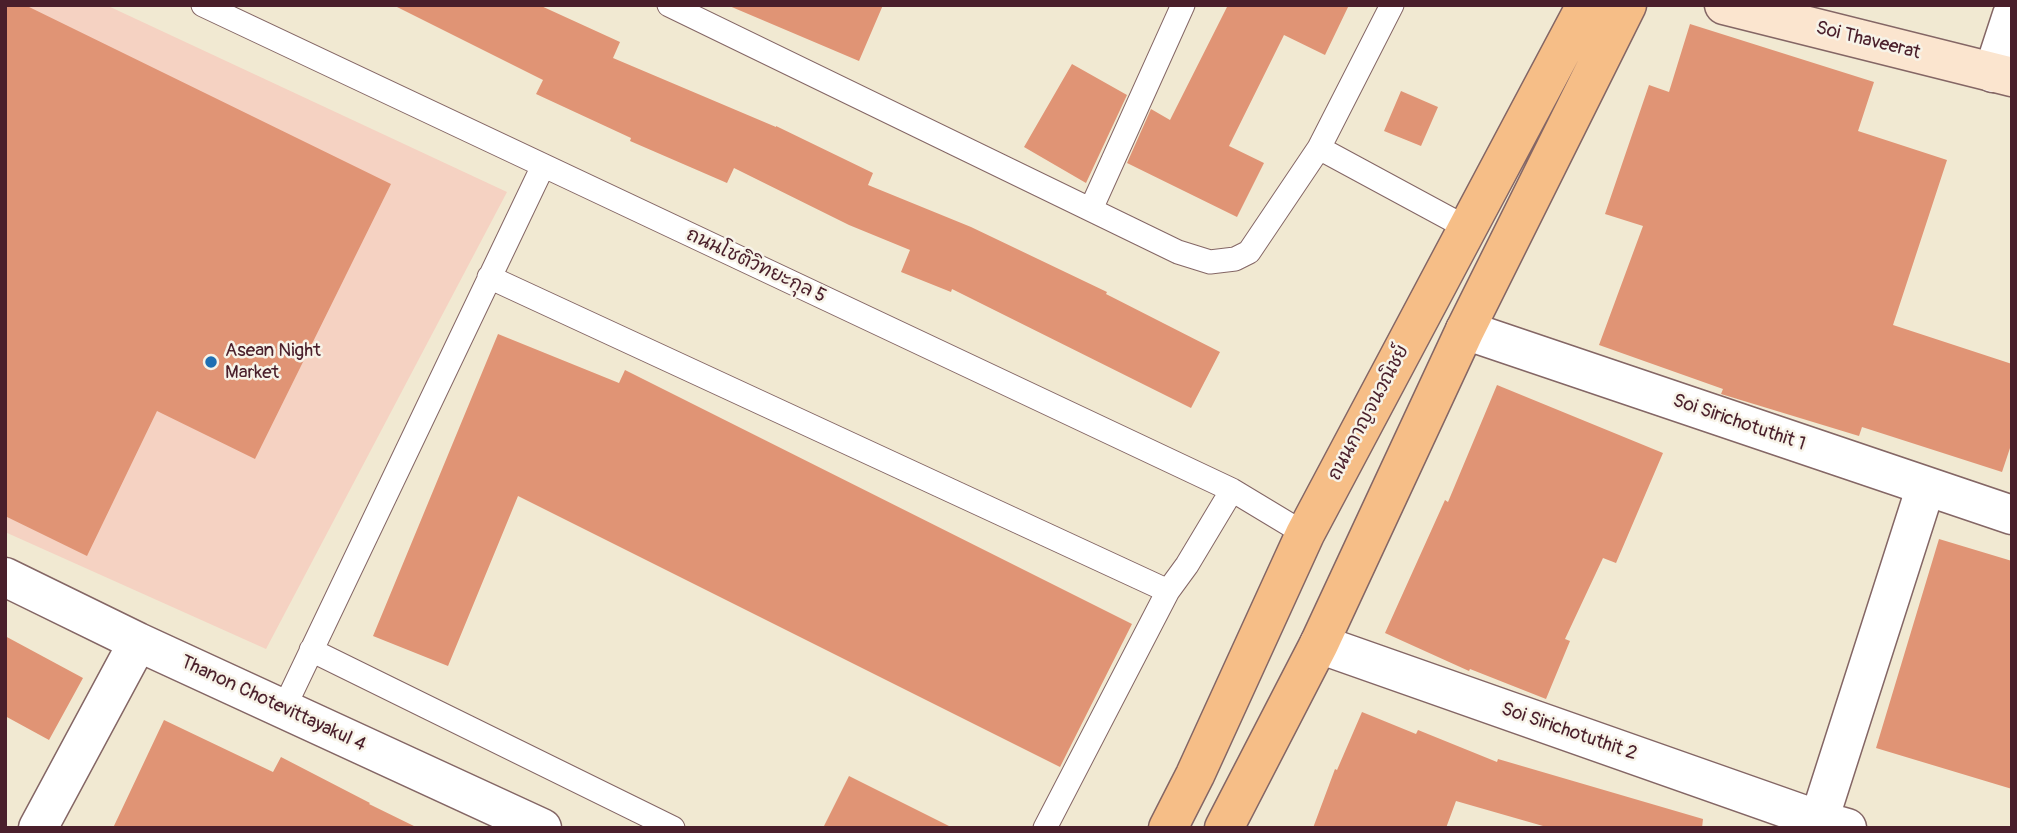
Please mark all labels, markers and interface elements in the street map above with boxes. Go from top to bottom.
street label: Soi Thaveerat [1813,17,1923,65]
street label: ถนนโชติวิทยะกุล 5 [682,224,830,308]
place label: Asean Night Market [225,340,321,384]
street label: ถนนกาญจนวณิชย์ [1324,341,1414,485]
marker: Asean Night Market [203,354,219,370]
street label: Soi Sirichotuthit 1 [1670,390,1808,456]
street label: Thanon Chotevittayakul 4 [177,651,369,757]
street label: Soi Sirichotuthit 2 [1498,698,1640,766]

